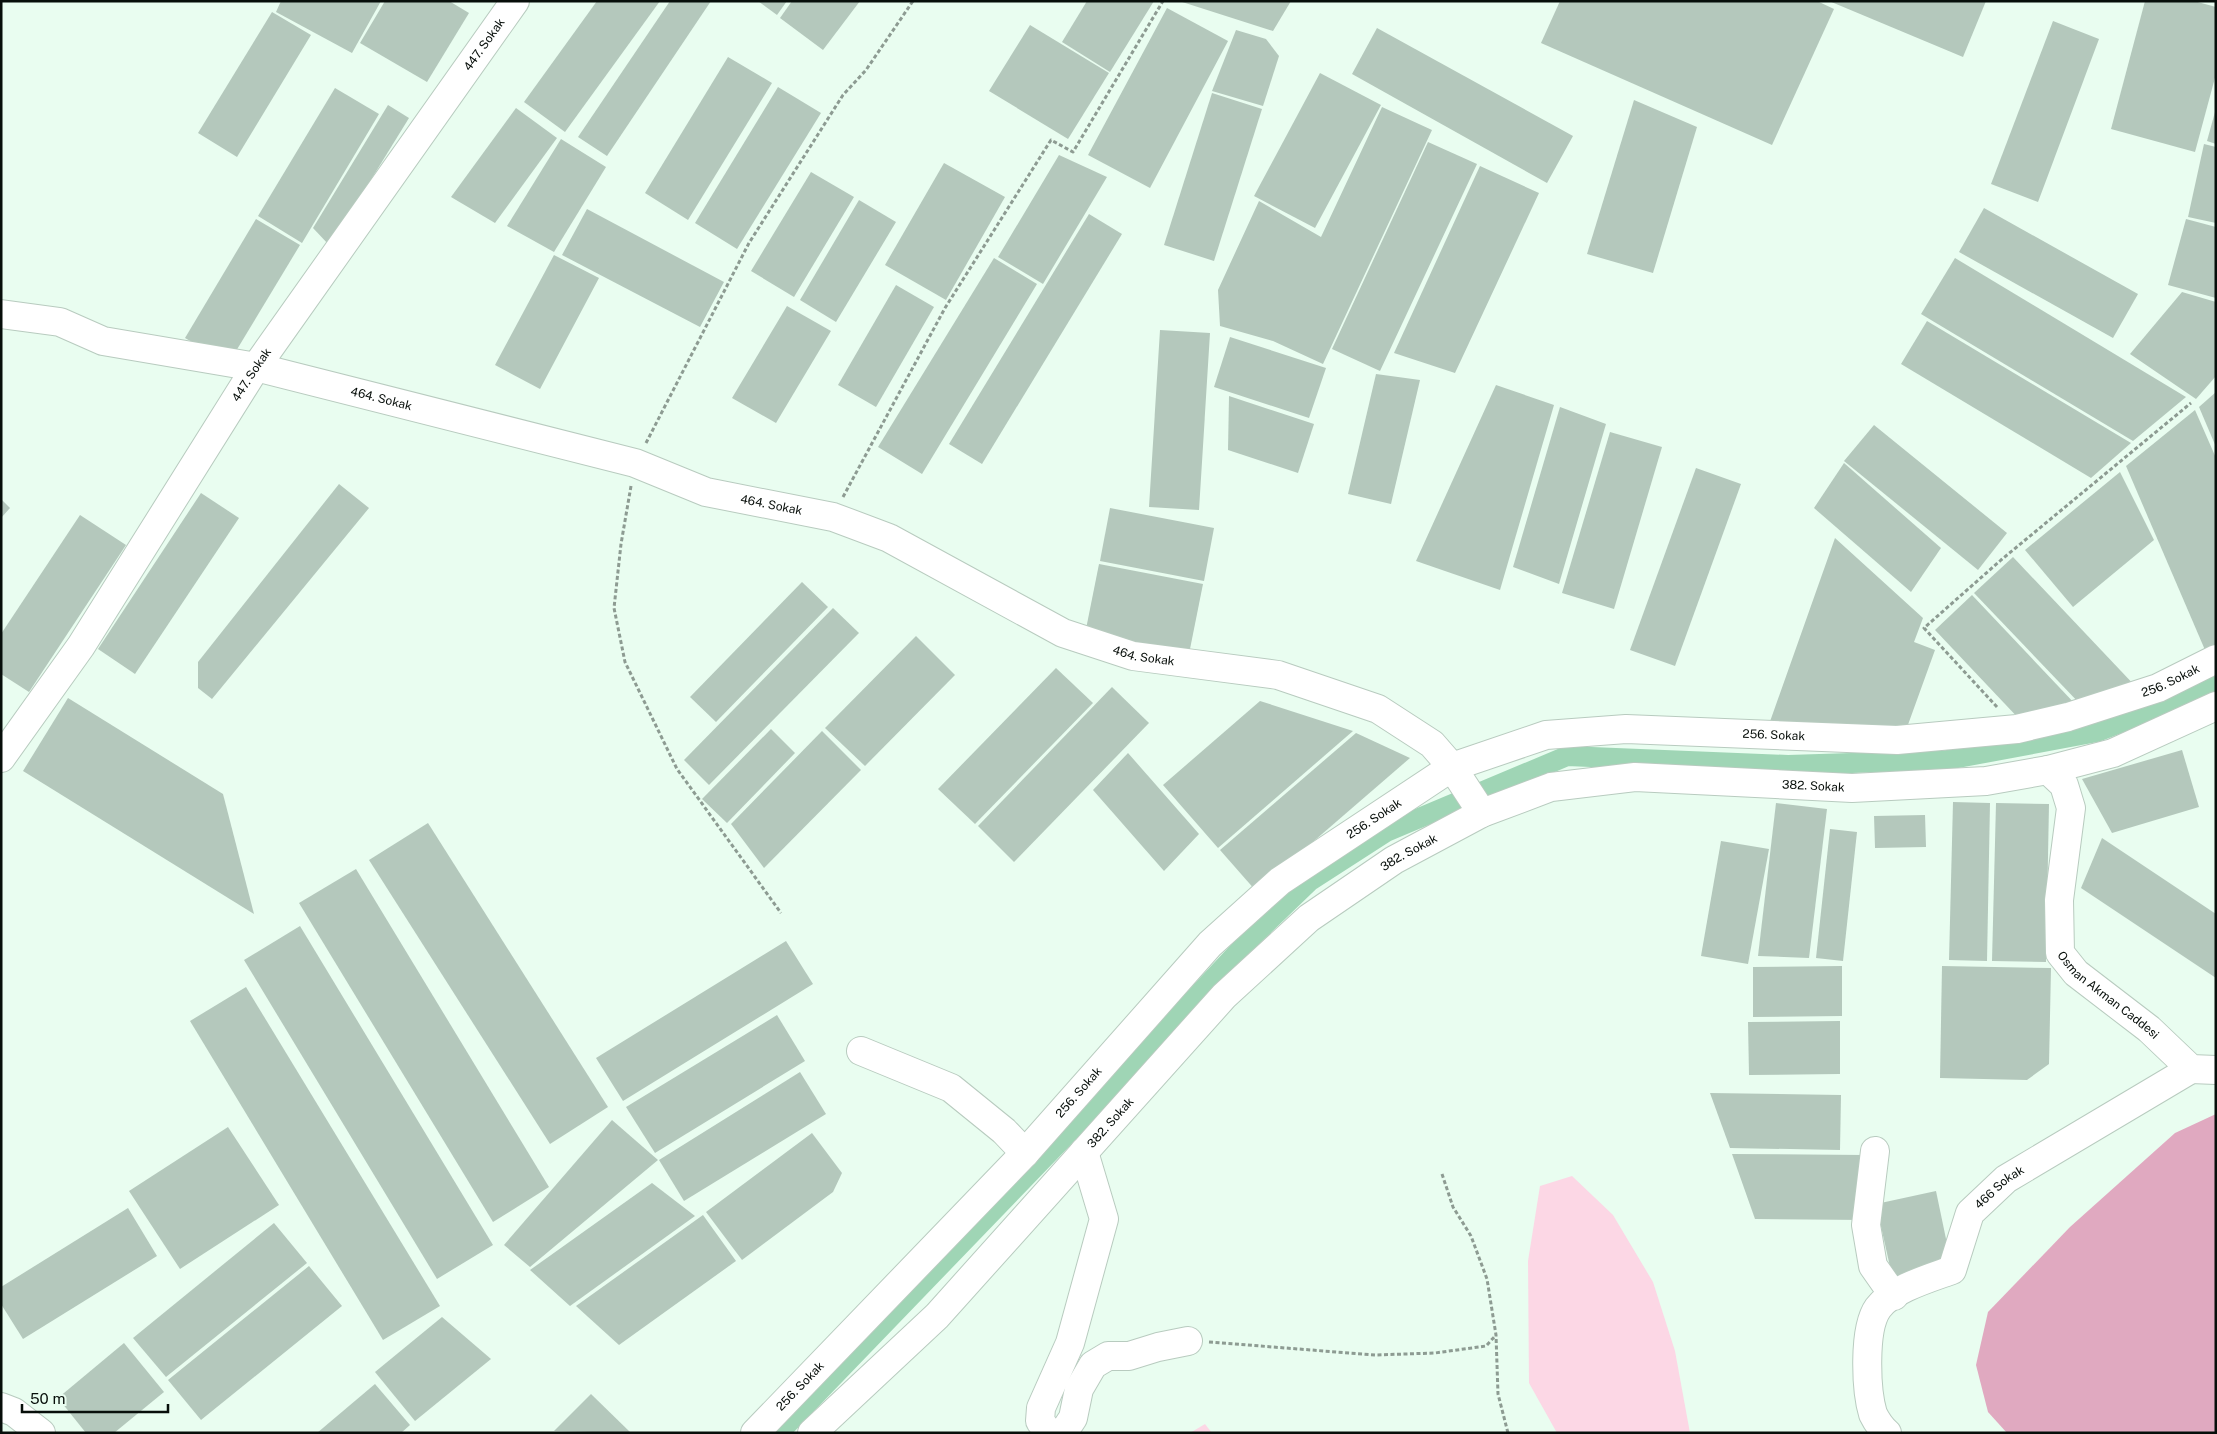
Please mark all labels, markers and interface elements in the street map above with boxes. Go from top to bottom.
street label: 447. Sokak [461,15,508,74]
street label: 447. Sokak [229,345,274,404]
street label: 464. Sokak [349,384,414,413]
street label: 464. Sokak [739,492,804,518]
street label: 464. Sokak [1111,643,1176,668]
street label: 256. Sokak [2140,661,2202,700]
street label: 256. Sokak [1742,727,1806,743]
street label: 382. Sokak [1782,777,1845,795]
street label: 256. Sokak [1344,795,1404,842]
street label: 382. Sokak [1378,831,1440,874]
street label: Osman Akman Caddesi [2054,948,2162,1042]
street label: 256. Sokak [1053,1064,1105,1120]
street label: 382. Sokak [1084,1094,1137,1151]
street label: 466 Sokak [1972,1163,2027,1212]
street label: 256. Sokak [773,1359,827,1414]
scale bar [22,1382,169,1414]
text: 50 m [30,1390,65,1407]

